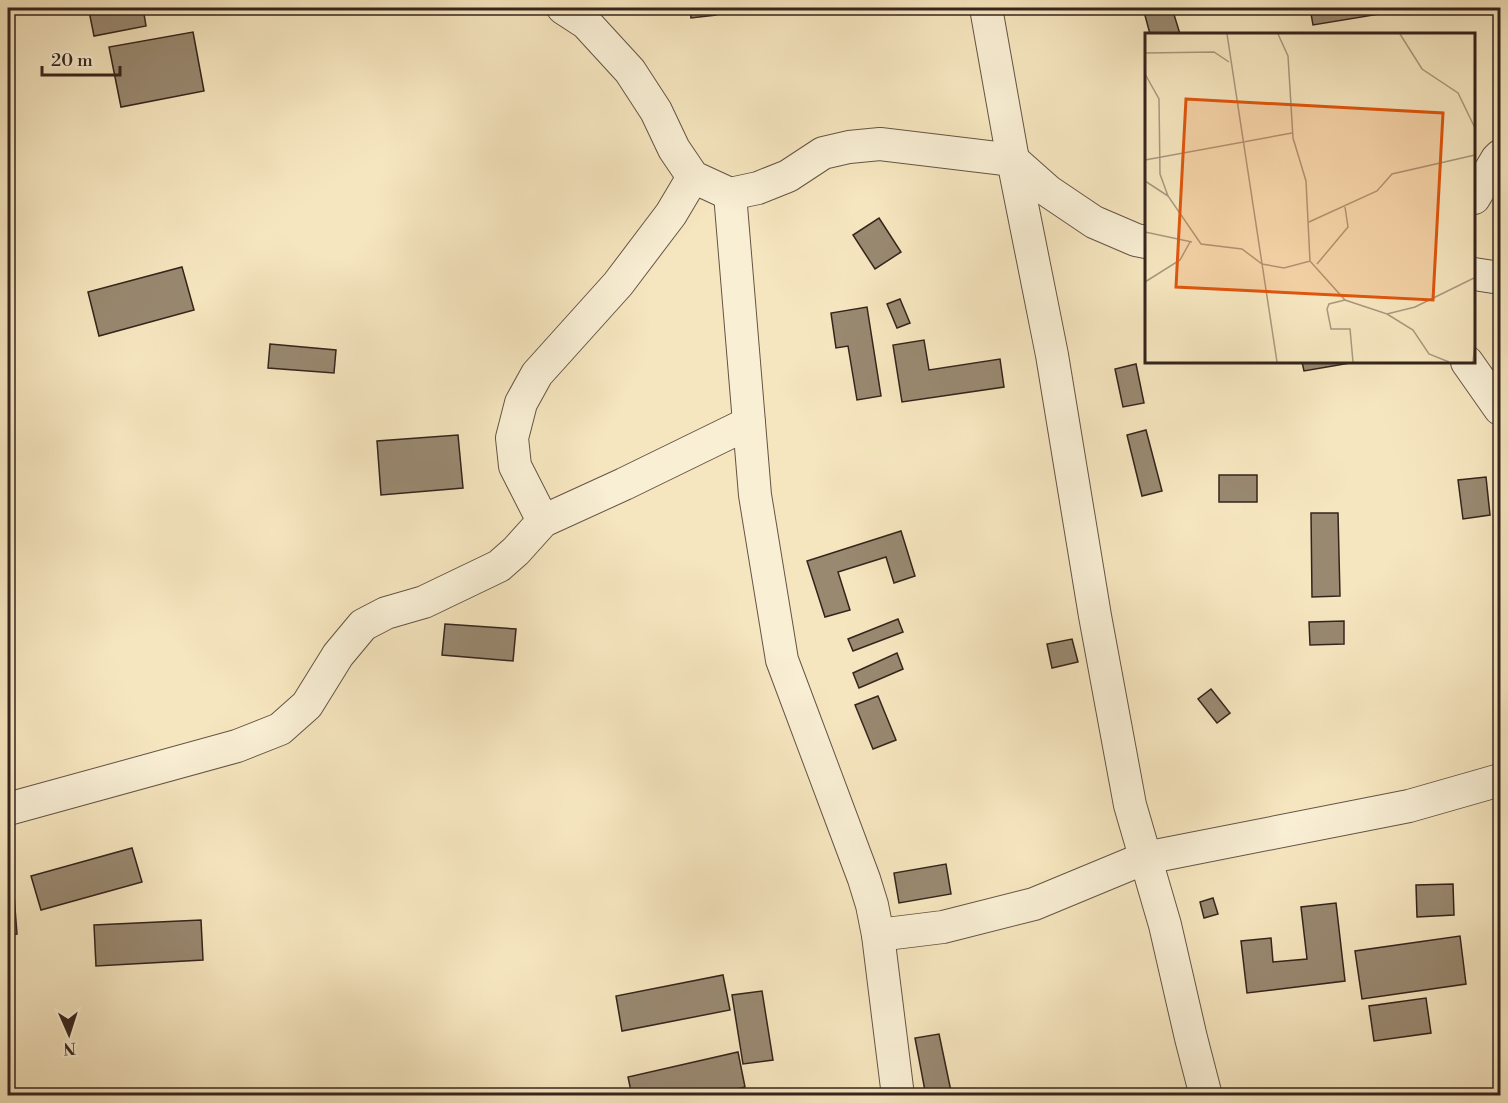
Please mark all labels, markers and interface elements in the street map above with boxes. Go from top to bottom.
inset map [1145,33,1475,363]
scale bar [42,39,120,77]
text: 20 m [51,49,93,72]
north arrow [39,1004,99,1064]
text: N [63,1038,77,1058]

